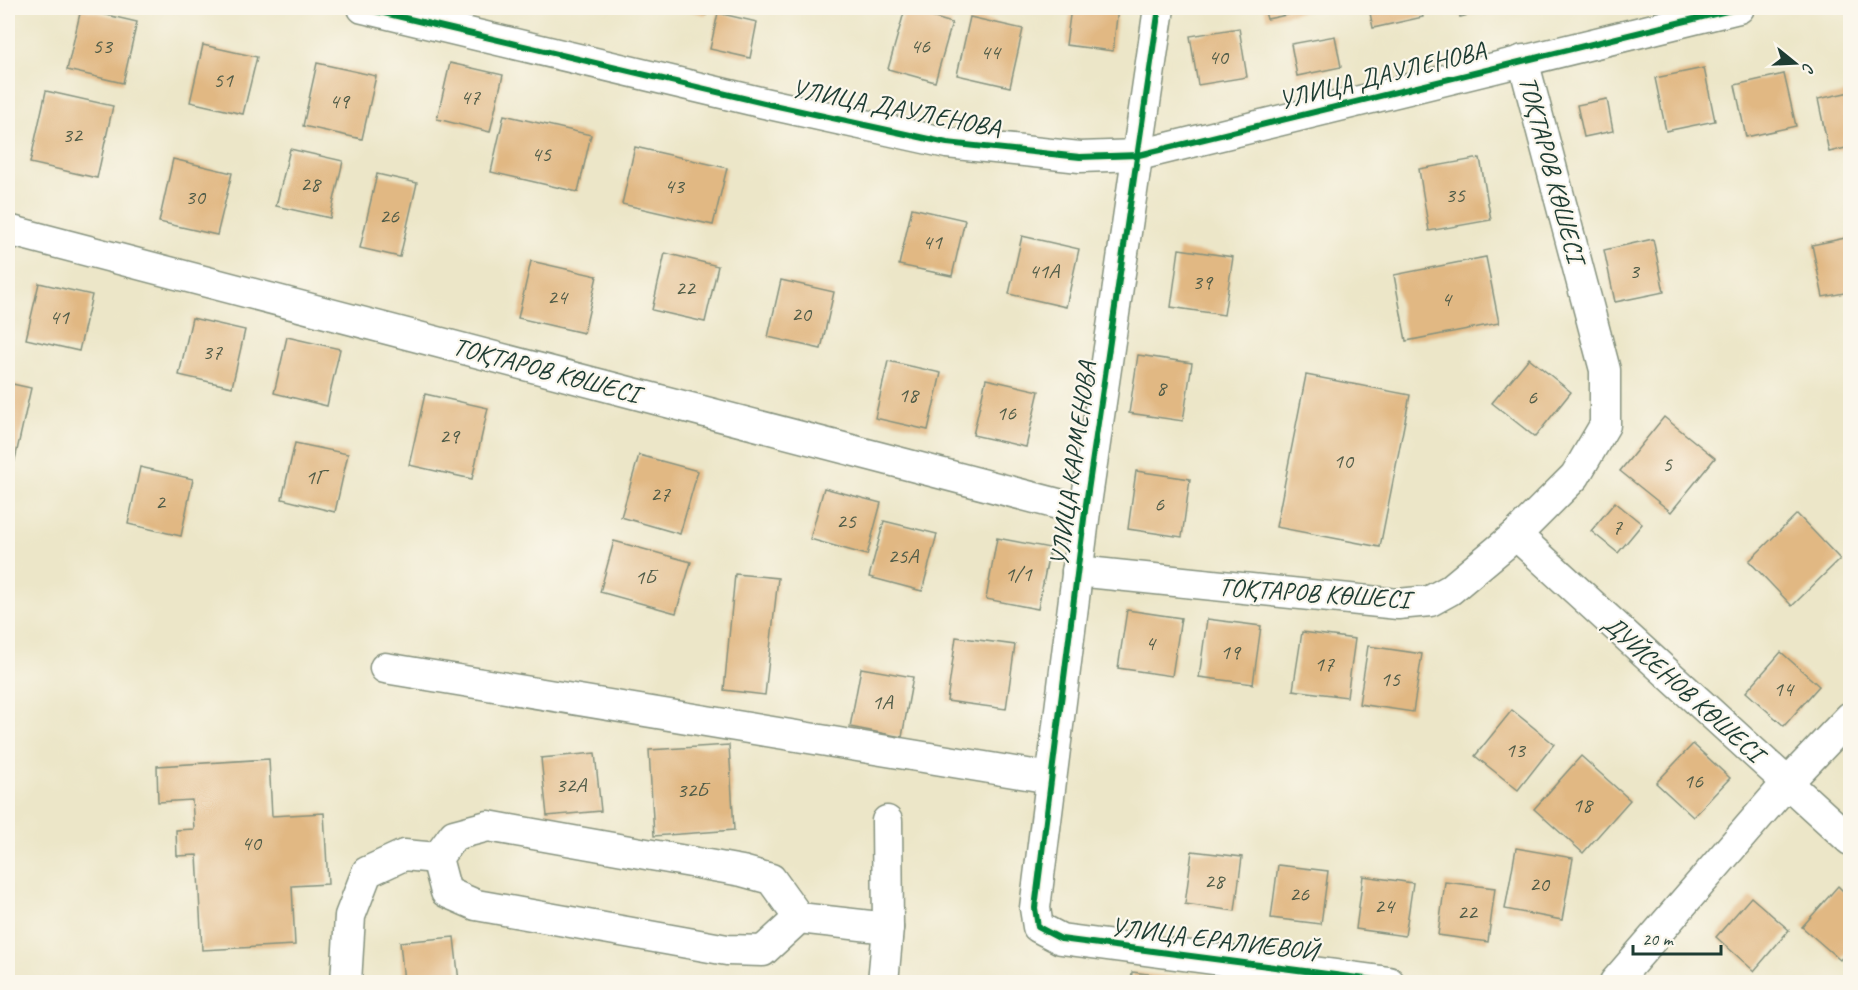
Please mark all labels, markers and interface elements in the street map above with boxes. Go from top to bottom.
house number: 53 [92,32,114,60]
house number: 46 [910,32,931,60]
street label: УЛИЦА ДАУЛЕНОВА [1275,33,1490,117]
north arrow [1765,33,1825,93]
house number: 44 [980,38,1002,66]
house number: 40 [1208,43,1230,71]
text: С [1797,60,1819,76]
house number: 51 [213,66,234,94]
street label: УЛИЦА ДАУЛЕНОВА [789,72,1004,145]
street label: ТОҚТАРОВ КӨШЕСІ [1511,72,1594,271]
house number: 47 [460,83,481,111]
house number: 49 [329,87,351,115]
house number: 32 [62,121,84,149]
house number: 45 [531,140,552,168]
house number: 28 [300,170,322,198]
house number: 43 [664,172,686,200]
house number: 35 [1445,181,1466,209]
house number: 30 [185,183,207,211]
house number: 26 [379,202,400,230]
house number: 41 [922,228,943,256]
house number: 41А [1029,257,1060,285]
house number: 3 [1629,257,1641,285]
house number: 39 [1192,268,1214,296]
house number: 22 [675,274,697,302]
house number: 24 [547,283,569,311]
house number: 4 [1441,285,1453,313]
house number: 20 [791,300,813,328]
house number: 41 [49,303,70,331]
street label: ТОҚТАРОВ КӨШЕСІ [449,329,648,412]
house number: 37 [202,338,223,366]
street label: УЛИЦА КАРМЕНОВА [1042,358,1104,568]
house number: 8 [1156,374,1168,402]
house number: 18 [898,381,920,409]
house number: 6 [1527,383,1538,411]
house number: 16 [996,399,1017,427]
house number: 29 [439,422,461,450]
house number: 10 [1333,447,1355,475]
house number: 5 [1662,450,1673,478]
house number: 1Г [305,463,330,491]
house number: 27 [650,480,671,508]
house number: 2 [155,488,167,516]
house number: 6 [1154,490,1165,518]
house number: 25 [836,507,857,535]
house number: 7 [1612,513,1623,541]
house number: 25А [888,542,919,570]
house number: 1/1 [1004,560,1033,588]
house number: 1Б [634,563,659,591]
street label: ТОҚТАРОВ КӨШЕСІ [1218,570,1416,617]
street label: ДУЙСЕНОВ КӨШЕСІ [1596,607,1774,773]
house number: 4 [1145,629,1157,657]
house number: 19 [1220,638,1242,666]
house number: 17 [1314,650,1335,678]
house number: 15 [1380,665,1401,693]
house number: 14 [1773,675,1795,703]
house number: 1А [872,688,893,716]
house number: 13 [1505,736,1527,764]
house number: 16 [1683,767,1704,795]
house number: 32А [556,771,587,799]
house number: 32Б [677,776,711,804]
house number: 18 [1572,791,1594,819]
house number: 40 [241,829,263,857]
house number: 28 [1204,867,1226,895]
house number: 20 [1529,870,1551,898]
house number: 26 [1289,880,1310,908]
house number: 24 [1374,892,1396,920]
house number: 22 [1457,898,1479,926]
street label: УЛИЦА ЕРАЛИЕВОЙ [1109,910,1324,969]
scale bar [1633,918,1722,956]
text: 20 m [1642,928,1675,950]

